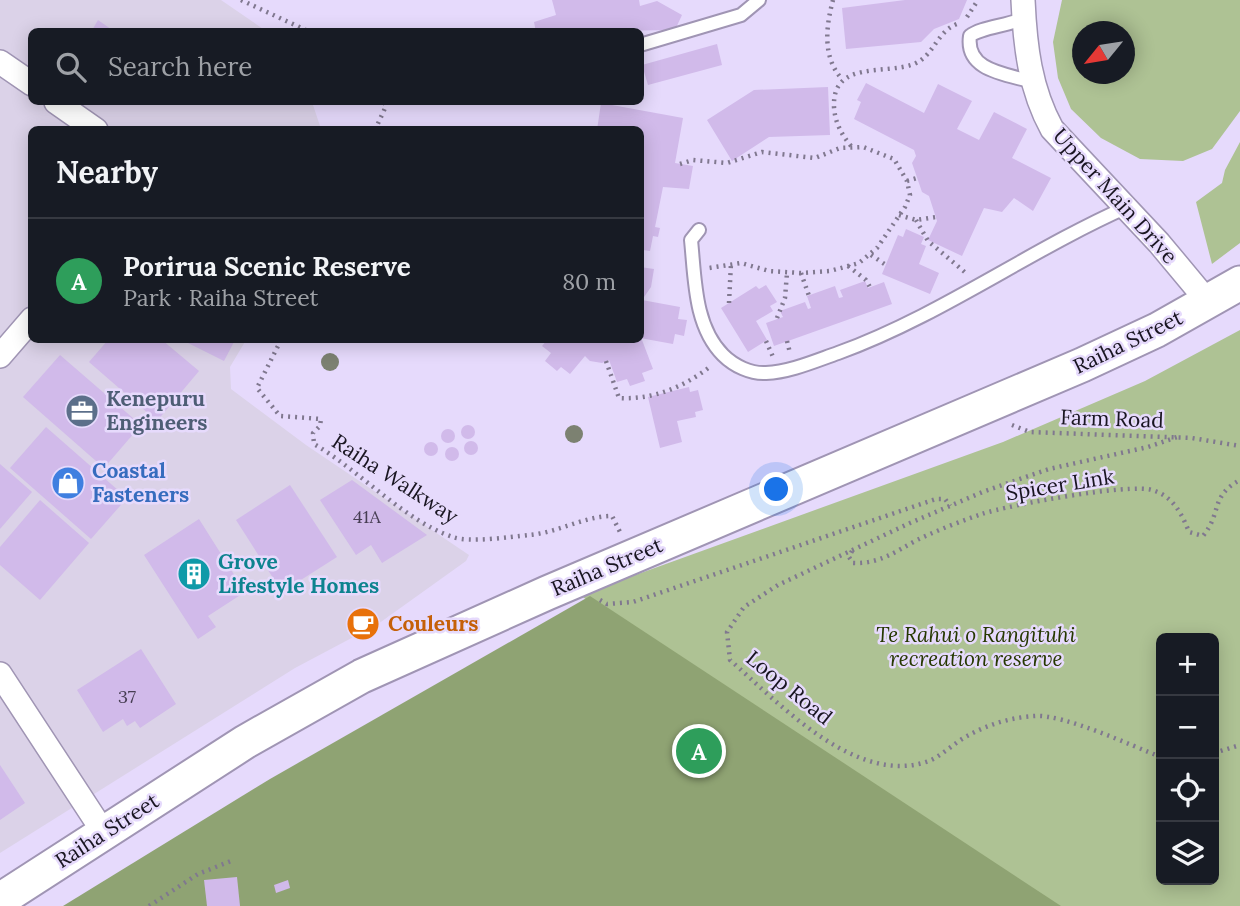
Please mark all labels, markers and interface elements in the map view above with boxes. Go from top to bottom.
north arrow [1072,21,1135,84]
search box [28,28,644,105]
icon: search [52,48,90,86]
text: Search here [108,50,252,83]
street label: Upper Main Drive [1047,122,1184,269]
text: Nearby [56,153,158,191]
text: Porirua Scenic Reserve [123,250,411,283]
text: A [71,267,87,296]
text: 80 m [562,267,616,296]
text: Park · Raiha Street [123,283,318,312]
street label: Raiha Street [1069,303,1188,380]
place label: Kenepuru Engineers [106,385,208,436]
office icon: Kenepuru Engineers [63,392,101,430]
street label: Farm Road [1060,403,1164,434]
street label: Raiha Walkway [327,428,463,529]
place label: Coastal Fasteners [92,457,189,508]
street label: Spicer Link [1004,463,1117,506]
shop icon: Coastal Fasteners [49,464,87,502]
your location [759,472,793,506]
house number: 41A [353,505,382,528]
street label: Raiha Street [547,531,667,602]
place label: Grove Lifestyle Homes [218,548,379,599]
building icon: Grove Lifestyle Homes [175,555,213,593]
cafe icon: Couleurs [344,605,382,643]
place label: Couleurs [388,610,478,637]
park label: Te Rahui o Rangituhi recreation reserve [876,621,1076,672]
map controls [1156,633,1219,885]
button: + [1156,633,1219,696]
street label: Loop Road [741,645,838,731]
house number: 37 [118,685,136,708]
button: − [1156,696,1219,759]
pin: A [676,725,722,777]
button: locate [1156,759,1219,822]
street label: Raiha Street [50,787,164,874]
button: layers [1156,822,1219,885]

